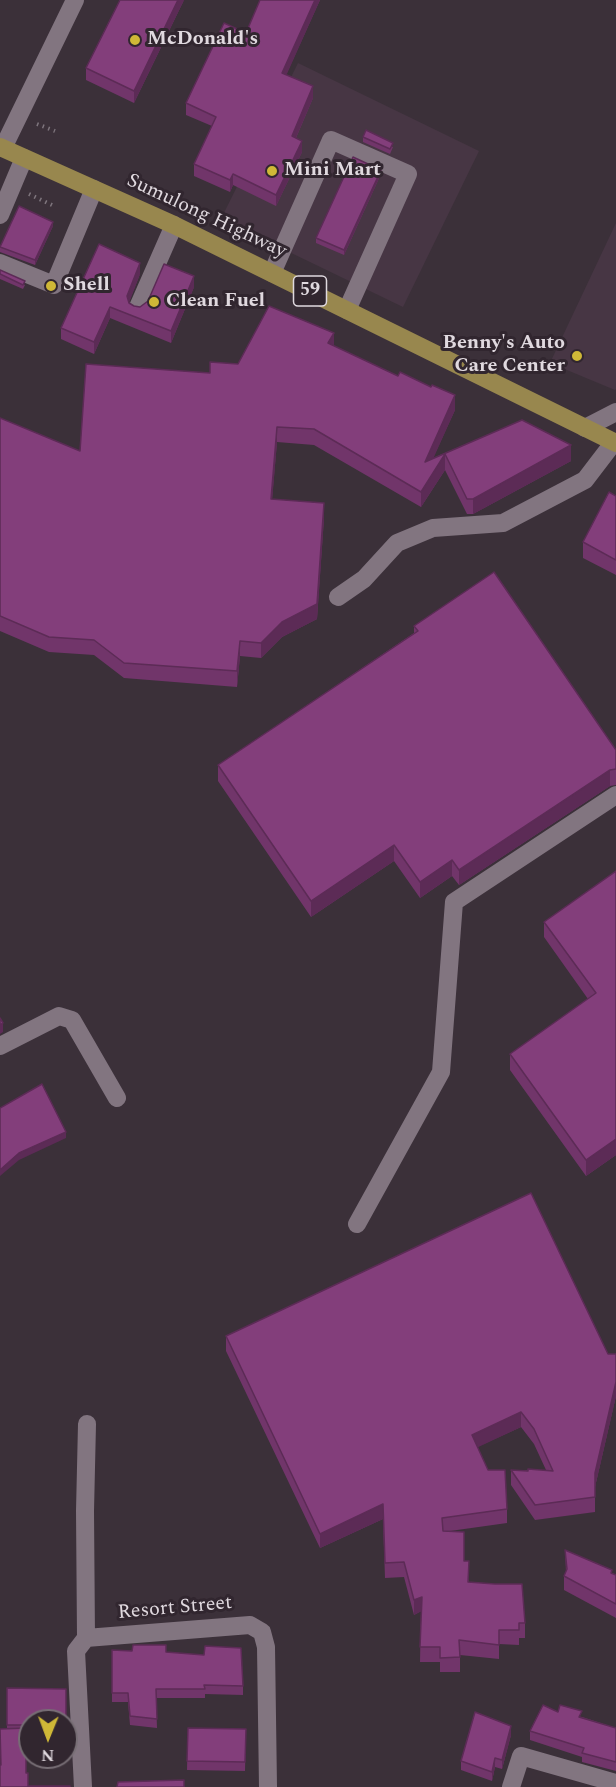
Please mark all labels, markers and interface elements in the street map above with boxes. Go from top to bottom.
place label: McDonald's [147,28,258,52]
marker: McDonald's [128,33,142,47]
place label: Mini Mart [284,159,381,183]
marker: Mini Mart [265,164,279,178]
street label: Sumulong Highway [122,169,290,265]
place label: Shell [63,274,110,298]
road number: 59 [294,276,326,306]
marker: Shell [44,279,58,293]
place label: Clean Fuel [166,290,265,314]
marker: Clean Fuel [147,295,161,309]
place label: Benny's Auto Care Center [442,332,565,379]
marker: Benny's Auto Care Center [570,349,584,363]
street label: Resort Street [117,1592,233,1626]
north arrow [18,1709,78,1769]
text: N [41,1743,54,1767]

